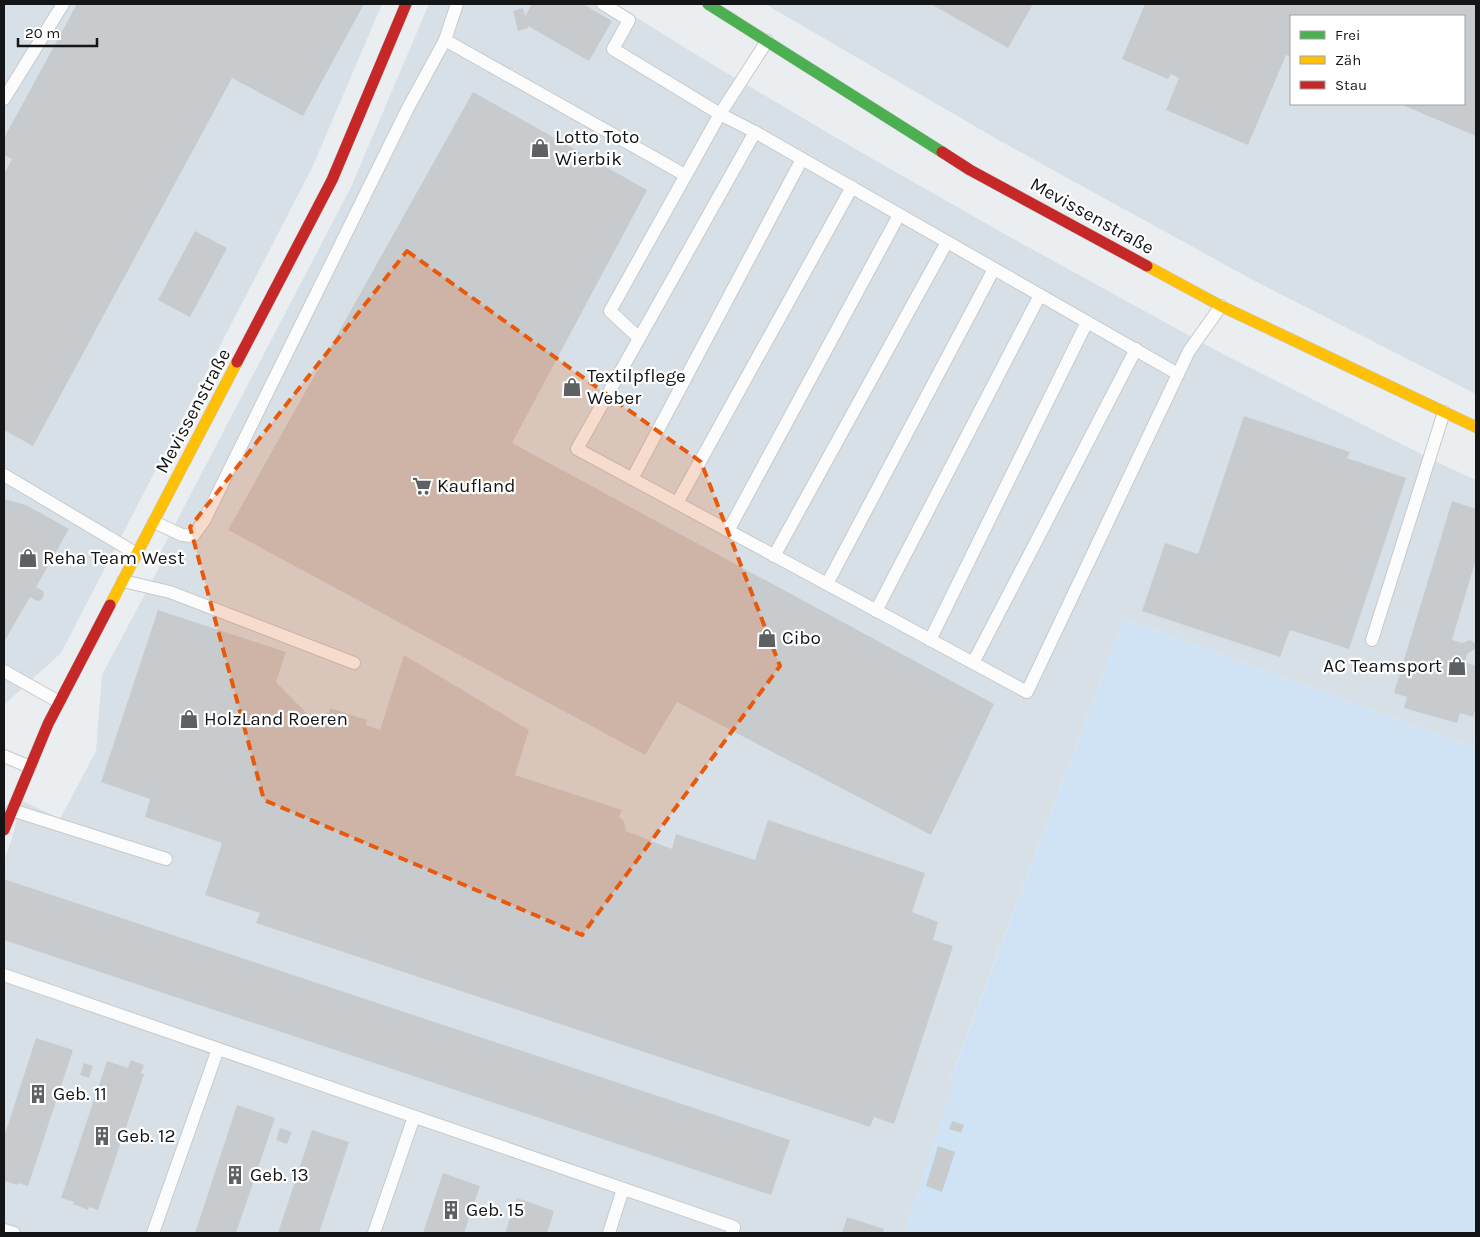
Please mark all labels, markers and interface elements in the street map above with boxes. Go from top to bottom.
scale bar [18,15,96,47]
legend [1290,15,1465,105]
text: 20 m [25,24,60,42]
text: Frei [1335,26,1360,44]
text: Zäh [1335,51,1361,69]
text: Stau [1335,76,1367,94]
place label: Lotto Toto Wierbik [555,126,639,170]
shop icon: Lotto Toto Wierbik [529,137,551,159]
street label: Mevissenstraße [1026,173,1158,259]
street label: Mevissenstraße [151,345,235,477]
place label: Textilpflege Weber [587,365,686,409]
shop icon: Textilpflege Weber [561,376,583,398]
supermarket icon: Kaufland [411,475,433,497]
place label: Kaufland [437,475,516,497]
shop icon: Reha Team West [17,547,39,569]
place label: Reha Team West [43,547,185,569]
shop icon: Cibo [756,627,778,649]
place label: Cibo [782,627,821,649]
place label: AC Teamsport [1323,655,1442,677]
shop icon: AC Teamsport [1446,655,1468,677]
shop icon: HolzLand Roeren [178,708,200,730]
place label: HolzLand Roeren [204,708,348,730]
building icon: Geb. 11 [27,1083,49,1105]
place label: Geb. 11 [53,1083,107,1105]
building icon: Geb. 12 [91,1125,113,1147]
place label: Geb. 12 [117,1125,175,1147]
building icon: Geb. 13 [224,1164,246,1186]
place label: Geb. 13 [250,1164,309,1186]
building icon: Geb. 15 [440,1199,462,1221]
place label: Geb. 15 [466,1199,524,1221]

